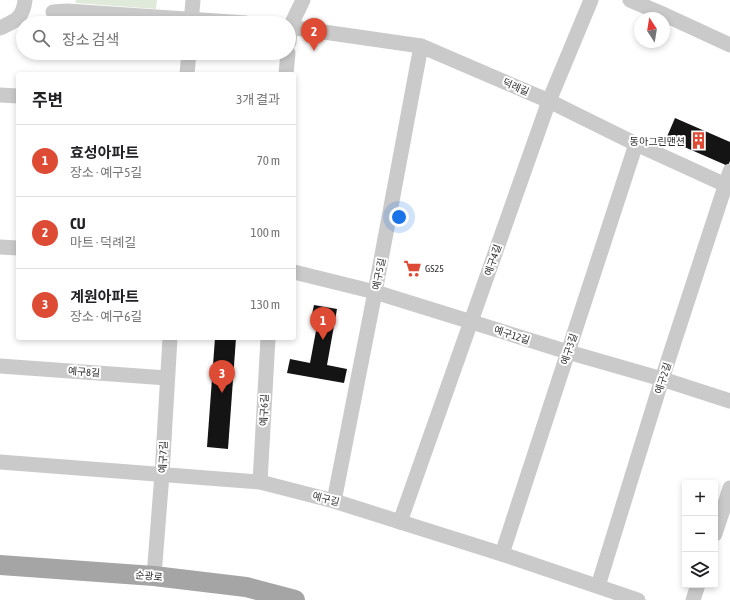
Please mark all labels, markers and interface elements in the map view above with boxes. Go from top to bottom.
north arrow [634,12,670,48]
search box [16,16,296,60]
pin: 2 [301,18,327,51]
icon: search [30,27,52,49]
text: 장소 검색 [62,31,119,48]
street label: 덕례길 [501,77,531,97]
text: 주변 [32,90,63,110]
text: 3개 결과 [236,92,280,107]
building icon: 동아그린맨션 [688,131,708,151]
place label: 동아그린맨션 [630,136,685,147]
text: 효성아파트 [70,144,139,161]
text: 1 [42,153,48,168]
text: 70 m [257,153,280,168]
text: 장소 · 예구5길 [70,165,142,180]
your location [389,207,409,227]
text: CU [70,215,86,232]
text: 2 [42,225,48,240]
text: 100 m [251,225,280,240]
text: 마트 · 덕례길 [70,235,136,250]
street label: 예구4길 [483,243,503,277]
street label: 예구5길 [371,257,387,291]
supermarket icon: GS25 [402,258,422,278]
place label: GS25 [425,263,444,274]
text: 계원아파트 [70,288,139,305]
text: 3 [42,297,48,312]
text: 130 m [251,297,280,312]
pin: 1 [310,307,336,340]
text: 장소 · 예구6길 [70,309,142,324]
street label: 예구12길 [493,324,531,346]
street label: 예구3길 [559,332,579,366]
pin: 3 [209,360,235,393]
street label: 예구2길 [653,361,673,395]
street label: 예구8길 [67,365,101,379]
street label: 예구6길 [258,394,270,426]
street label: 예구7길 [157,441,169,473]
map controls [682,480,718,588]
button: + [682,480,718,516]
street label: 예구길 [311,490,341,508]
button: − [682,516,718,552]
button: layers [682,552,718,588]
street label: 순광로 [135,569,163,583]

